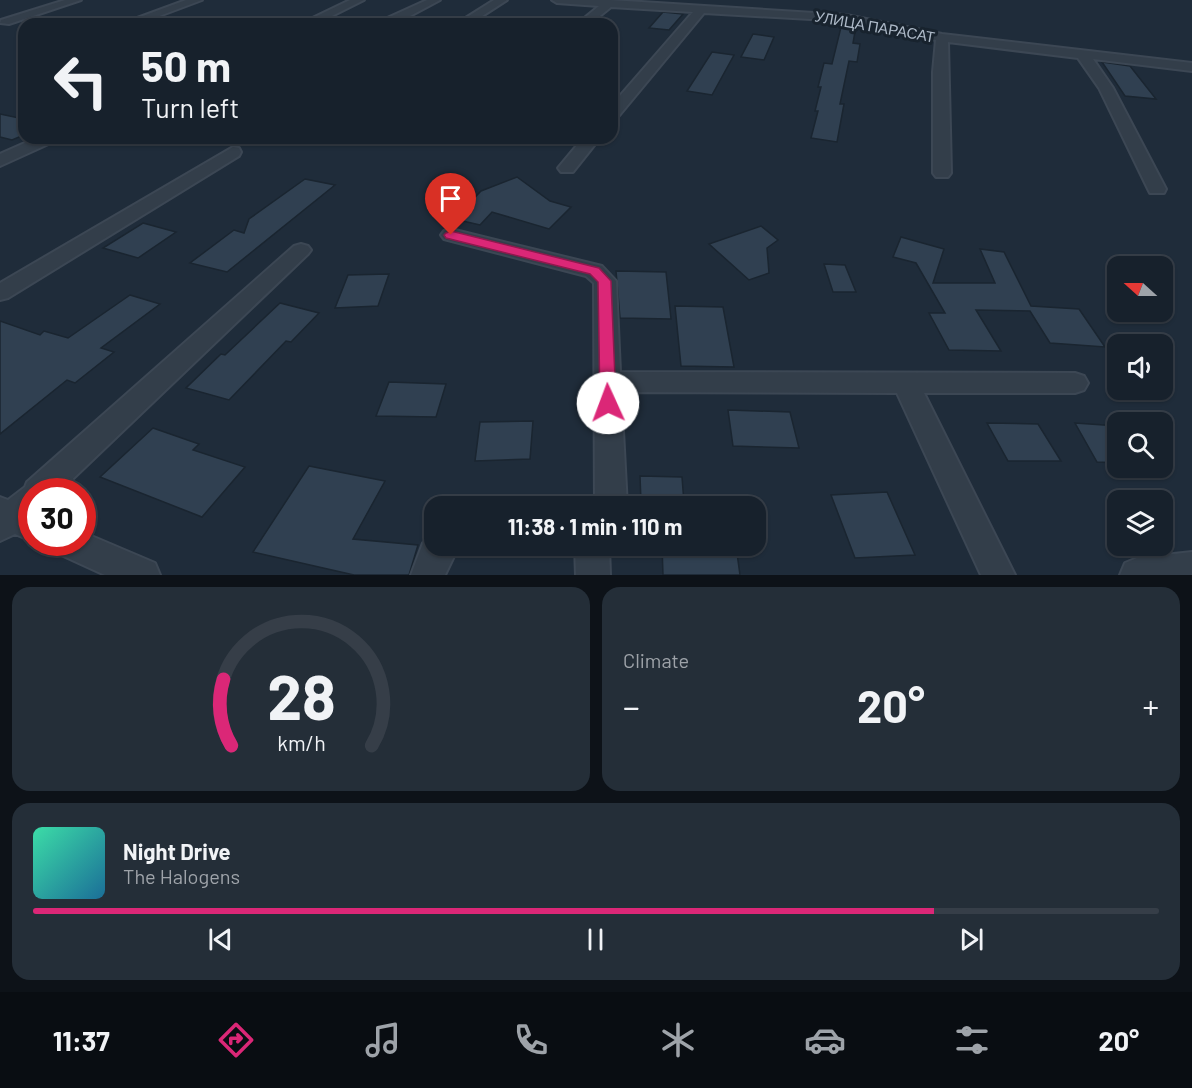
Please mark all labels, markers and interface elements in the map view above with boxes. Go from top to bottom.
street label: УЛИЦА ПАРАСАТ [814,7,936,45]
text: 50 m [141,40,231,90]
icon: left [42,42,120,120]
text: Turn left [141,91,239,123]
pin [425,173,476,235]
icon: arrive [434,182,467,215]
north arrow [1107,256,1173,322]
map controls [1107,256,1173,556]
button: sound [1107,334,1173,400]
position arrow [576,371,640,435]
button: search [1107,412,1173,478]
speed limit sign: 30 [18,478,96,556]
button: layers [1107,490,1173,556]
text: 11:38 · 1 min · 110 m [508,513,682,539]
text: Climate [623,648,689,672]
text: 28 [267,658,335,732]
text: 20° [857,678,925,732]
text: − [623,686,640,726]
text: + [1143,686,1159,726]
text: km/h [277,730,325,755]
text: Night Drive [123,838,231,864]
text: The Halogens [123,864,240,888]
icon: previous [204,923,237,956]
icon: pause [579,923,612,956]
icon: next [955,923,988,956]
icon: directions [215,1019,257,1061]
icon: music [362,1019,404,1061]
icon: phone [510,1019,552,1061]
icon: climate [657,1019,699,1061]
icon: car [804,1019,846,1061]
icon: filters [951,1019,993,1061]
text: 11:37 [53,1024,110,1056]
text: 20° [1099,1024,1139,1056]

